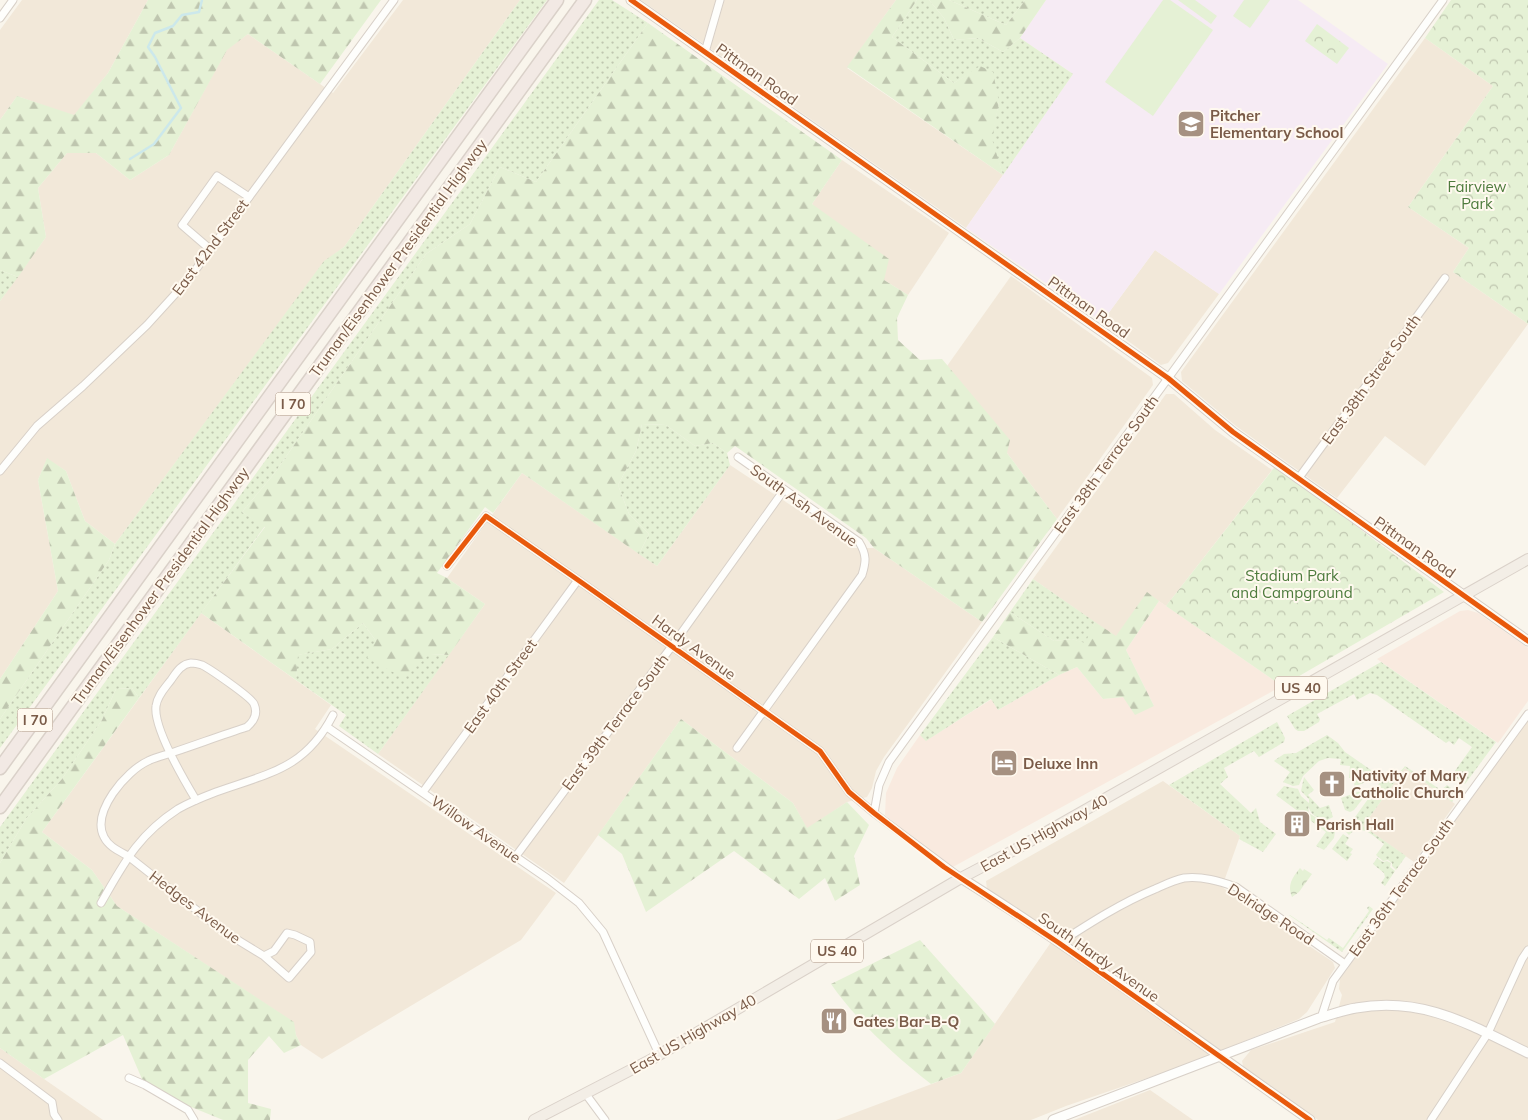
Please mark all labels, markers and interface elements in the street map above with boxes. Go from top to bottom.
street label: Pittman Road [713,39,801,109]
place label: Pitcher Elementary School [1210,106,1343,142]
school or university icon: Pitcher Elementary School [1176,109,1206,139]
street label: Truman/Eisenhower Presidential Highway [305,135,491,381]
park label: Fairview Park [1447,177,1507,213]
street label: East 42nd Street [168,195,252,299]
street label: Pittman Road [1045,272,1133,342]
street label: East 38th Street South [1317,310,1425,448]
street label: East 38th Terrace South [1050,391,1162,537]
road number: I 70 [276,392,310,416]
street label: South Ash Avenue [747,460,861,550]
street label: Truman/Eisenhower Presidential Highway [67,463,253,709]
street label: Pittman Road [1371,512,1459,582]
park label: Stadium Park and Campground [1231,566,1353,602]
street label: Hardy Avenue [648,610,740,684]
street label: East 40th Street [459,635,541,737]
street label: East 39th Terrace South [557,650,673,794]
road number: US 40 [1275,676,1327,700]
road number: I 70 [18,708,52,732]
hotel icon: Deluxe Inn [989,748,1019,778]
place label: Deluxe Inn [1023,754,1098,773]
place label: Nativity of Mary Catholic Church [1351,766,1467,802]
church icon: Nativity of Mary Catholic Church [1317,769,1347,799]
street label: East US Highway 40 [977,790,1111,876]
street label: Willow Avenue [428,791,524,867]
building icon: Parish Hall [1282,809,1312,839]
street label: East 36th Terrace South [1345,814,1457,960]
place label: Parish Hall [1316,815,1394,834]
street label: Hedges Avenue [146,866,244,948]
street label: Delridge Road [1224,879,1318,949]
street label: South Hardy Avenue [1035,908,1163,1006]
road number: US 40 [811,939,863,962]
street label: East US Highway 40 [626,990,760,1078]
restaurant icon: Gates Bar-B-Q [819,1006,849,1036]
place label: Gates Bar-B-Q [853,1012,959,1031]

